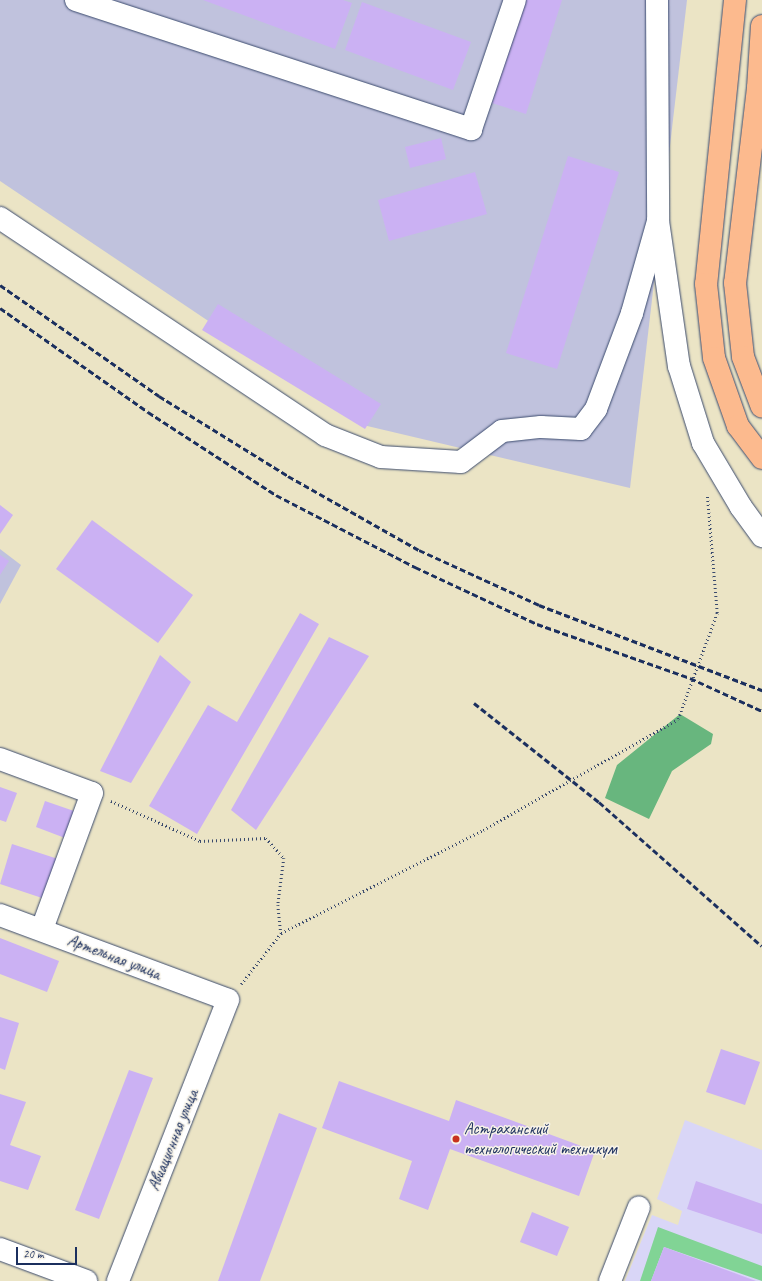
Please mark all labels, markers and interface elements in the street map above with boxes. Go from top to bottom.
street label: Артельная улица [65,930,163,984]
street label: Авиационная улица [143,1086,203,1194]
place label: Астраханский технологический техникум [464,1119,617,1159]
marker: Астраханский технологический техникум [451,1134,461,1144]
scale bar [18,1239,79,1265]
text: 20 m [23,1246,43,1262]

